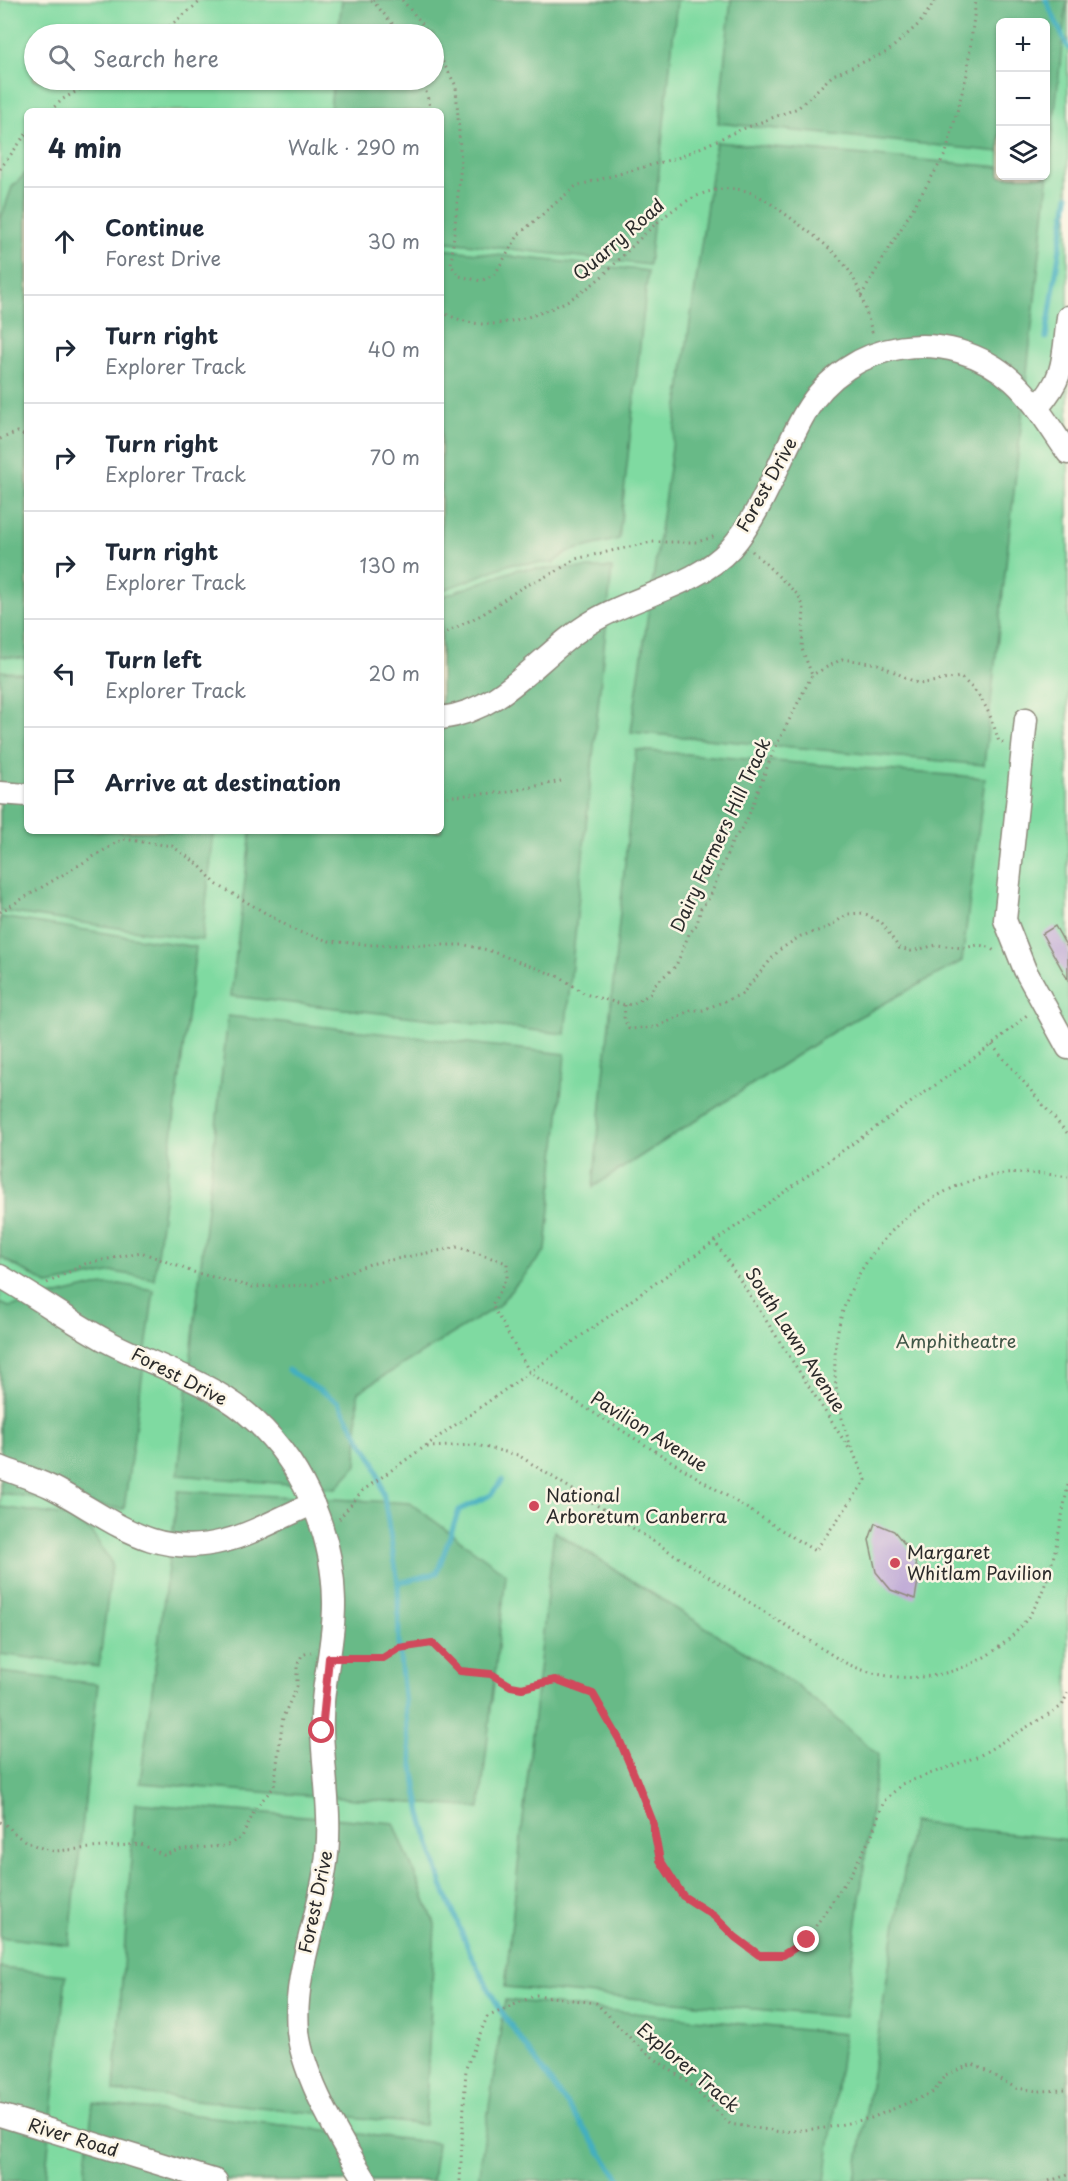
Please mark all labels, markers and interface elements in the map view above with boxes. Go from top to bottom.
map controls [996,18,1050,180]
button: + [996,18,1050,72]
search box [24,24,444,90]
icon: search [45,41,78,74]
text: Search here [93,41,219,74]
button: − [996,72,1050,126]
button: layers [996,126,1050,180]
text: 4 min [48,128,122,167]
text: Walk · 290 m [288,132,420,162]
street label: Quarry Road [566,192,670,286]
text: Continue [105,210,204,243]
icon: ahead [48,225,81,258]
text: 30 m [367,226,420,256]
text: Forest Drive [105,243,221,273]
text: Turn right [105,318,218,351]
icon: right [48,333,81,366]
text: 40 m [368,334,420,364]
text: Explorer Track [105,351,246,381]
text: Turn right [105,426,218,459]
street label: Forest Drive [729,432,803,537]
icon: right [48,441,81,474]
text: 70 m [370,442,420,472]
text: Explorer Track [105,459,246,489]
text: Turn right [105,534,218,567]
icon: right [48,549,81,582]
text: 130 m [360,550,420,580]
text: Explorer Track [105,567,246,597]
text: Turn left [105,642,202,675]
icon: left [48,657,81,690]
text: 20 m [368,658,420,688]
text: Explorer Track [105,675,246,705]
street label: Dairy Farmers Hill Track [663,733,777,936]
icon: arrive [48,765,81,798]
text: Arrive at destination [105,765,341,798]
street label: South Lawn Avenue [739,1262,853,1417]
park label: Amphitheatre [896,1327,1016,1354]
street label: Forest Drive [127,1340,232,1411]
street label: Pavilion Avenue [586,1384,714,1478]
place label: National Arboretum Canberra [546,1481,727,1529]
marker: National Arboretum Canberra [527,1499,541,1513]
place label: Margaret Whitlam Pavilion [907,1538,1052,1586]
marker: Margaret Whitlam Pavilion [888,1556,902,1570]
route start [308,1717,334,1743]
street label: Forest Drive [290,1848,339,1956]
route end [793,1926,819,1952]
street label: Explorer Track [632,2016,746,2118]
street label: River Road [25,2110,122,2163]

